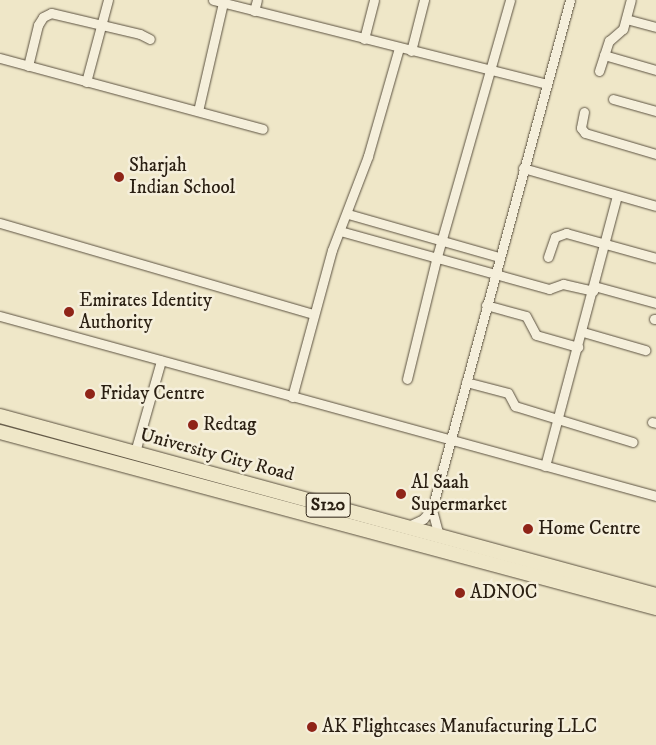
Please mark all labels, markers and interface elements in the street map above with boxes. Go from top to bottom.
place label: Sharjah Indian School [129,155,235,199]
marker: Sharjah Indian School [113,171,125,183]
place label: Emirates Identity Authority [79,290,212,334]
marker: Emirates Identity Authority [63,306,75,318]
place label: Friday Centre [100,383,205,405]
marker: Friday Centre [84,388,96,400]
place label: Redtag [203,414,256,436]
marker: Redtag [187,419,199,431]
street label: University City Road [137,423,297,487]
place label: Al Saah Supermarket [411,472,507,516]
marker: Al Saah Supermarket [395,488,407,500]
road number: S120 [306,490,350,520]
place label: Home Centre [538,518,640,540]
marker: Home Centre [522,523,534,535]
place label: ADNOC [470,582,538,604]
marker: ADNOC [454,587,466,599]
place label: AK Flightcases Manufacturing LLC [322,716,597,738]
marker: AK Flightcases Manufacturing LLC [306,721,318,733]

